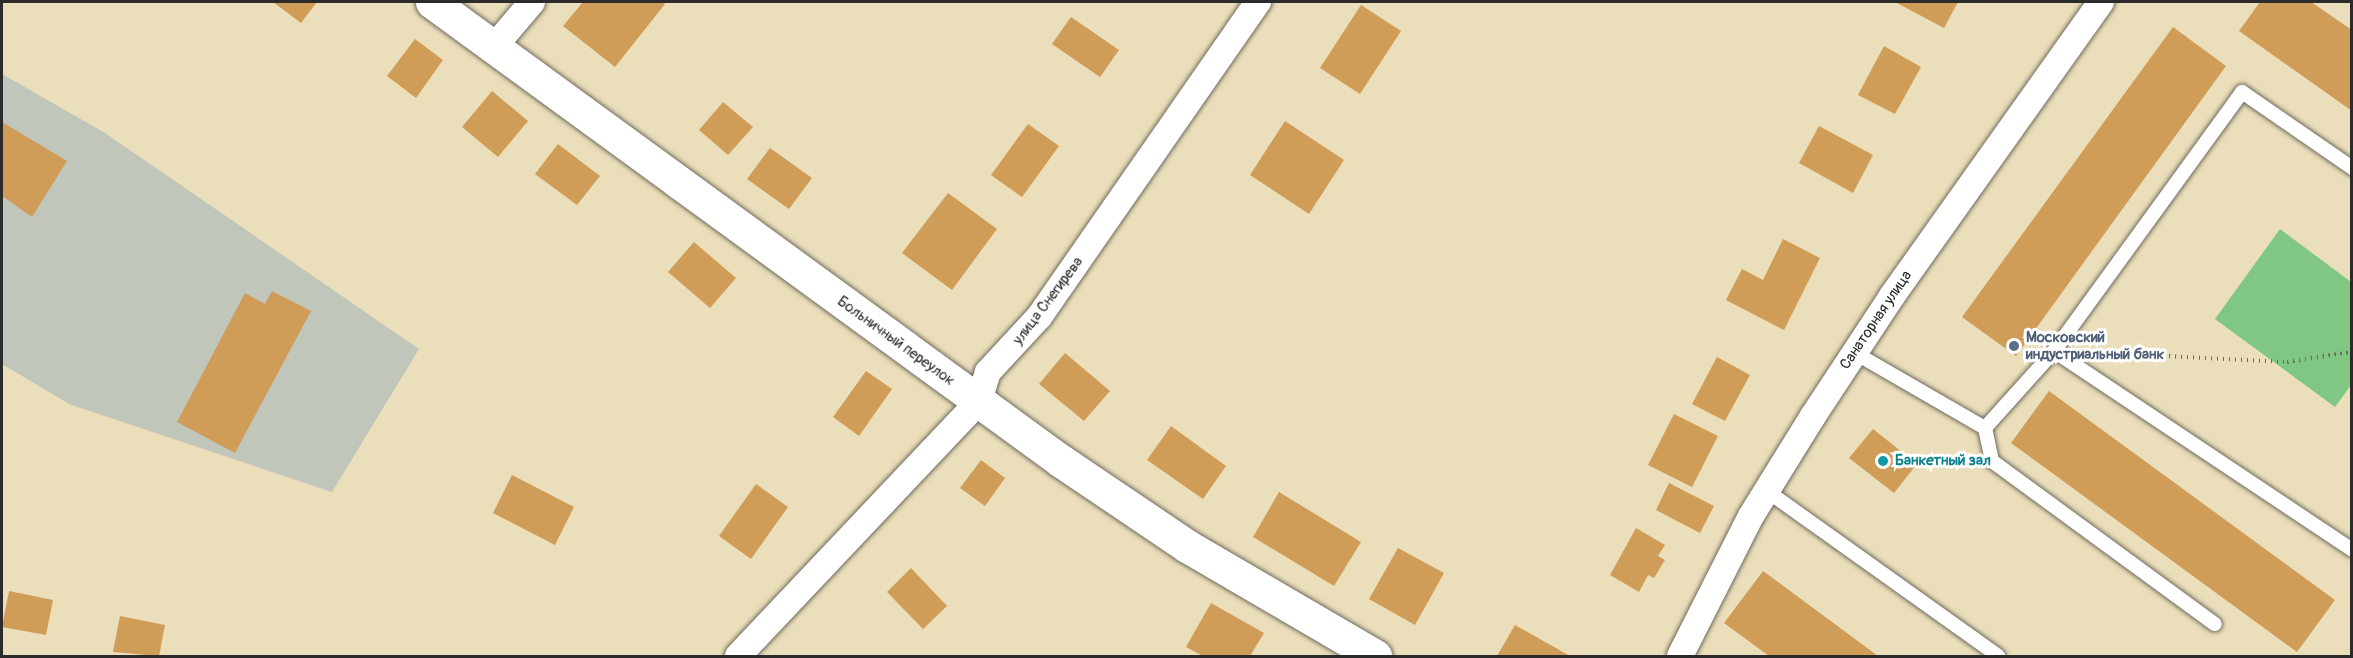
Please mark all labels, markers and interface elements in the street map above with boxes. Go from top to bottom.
street label: улица Снегирева [1009,254,1087,348]
street label: Санаторная улица [1836,267,1916,373]
street label: Больничный переулок [834,292,958,390]
place label: Московский индустриальный банк [2026,328,2164,363]
marker: Московский индустриальный банк [2007,339,2021,353]
place label: Банкетный зал [1895,452,1991,470]
marker: Банкетный зал [1876,454,1890,468]

